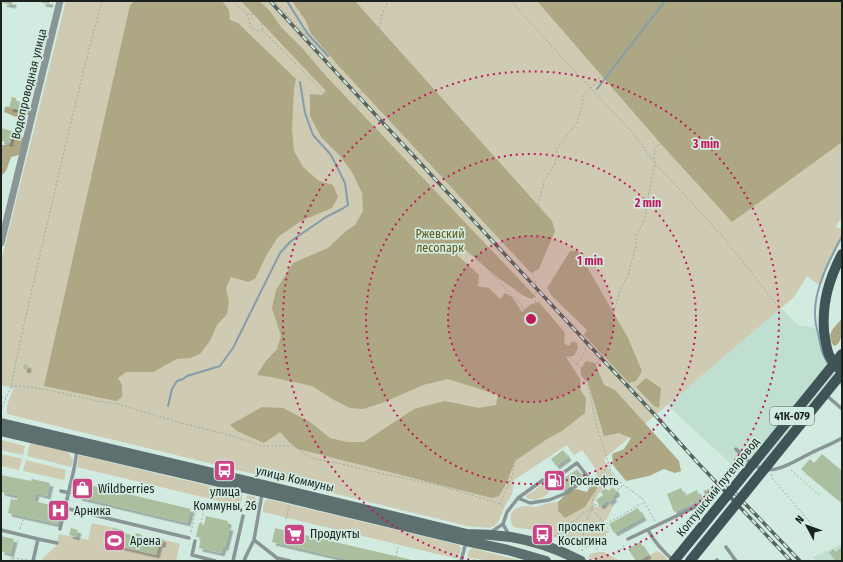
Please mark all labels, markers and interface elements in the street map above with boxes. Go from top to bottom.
street label: Водопроводная улица [8,27,50,141]
text: 3 min [692,137,719,151]
text: 2 min [634,196,661,210]
park label: Ржевский лесопарк [415,227,465,255]
text: 1 min [577,254,603,268]
centre of rings [524,312,538,326]
road number: 41К-079 [770,407,814,425]
street label: Колтушский путепровод [674,435,762,539]
bus stop icon: улица Коммуны, 26 [212,458,238,484]
street label: улица Коммуны [255,463,335,495]
fuel station icon: Роснефть [541,468,567,494]
place label: Роснефть [570,474,619,488]
shop icon: Wildberries [70,476,96,502]
place label: Wildberries [98,482,154,496]
place label: улица Коммуны, 26 [193,485,257,513]
hospital icon: Арника [46,498,72,524]
place label: Арника [74,504,111,518]
north arrow [787,506,827,546]
text: N [793,513,807,527]
place label: проспект Косыгина [558,520,607,548]
supermarket icon: Продукты [282,521,308,547]
bus stop icon: проспект Косыгина [530,521,556,547]
place label: Продукты [310,527,360,541]
sports icon: Арена [101,528,127,554]
place label: Арена [130,534,161,548]

